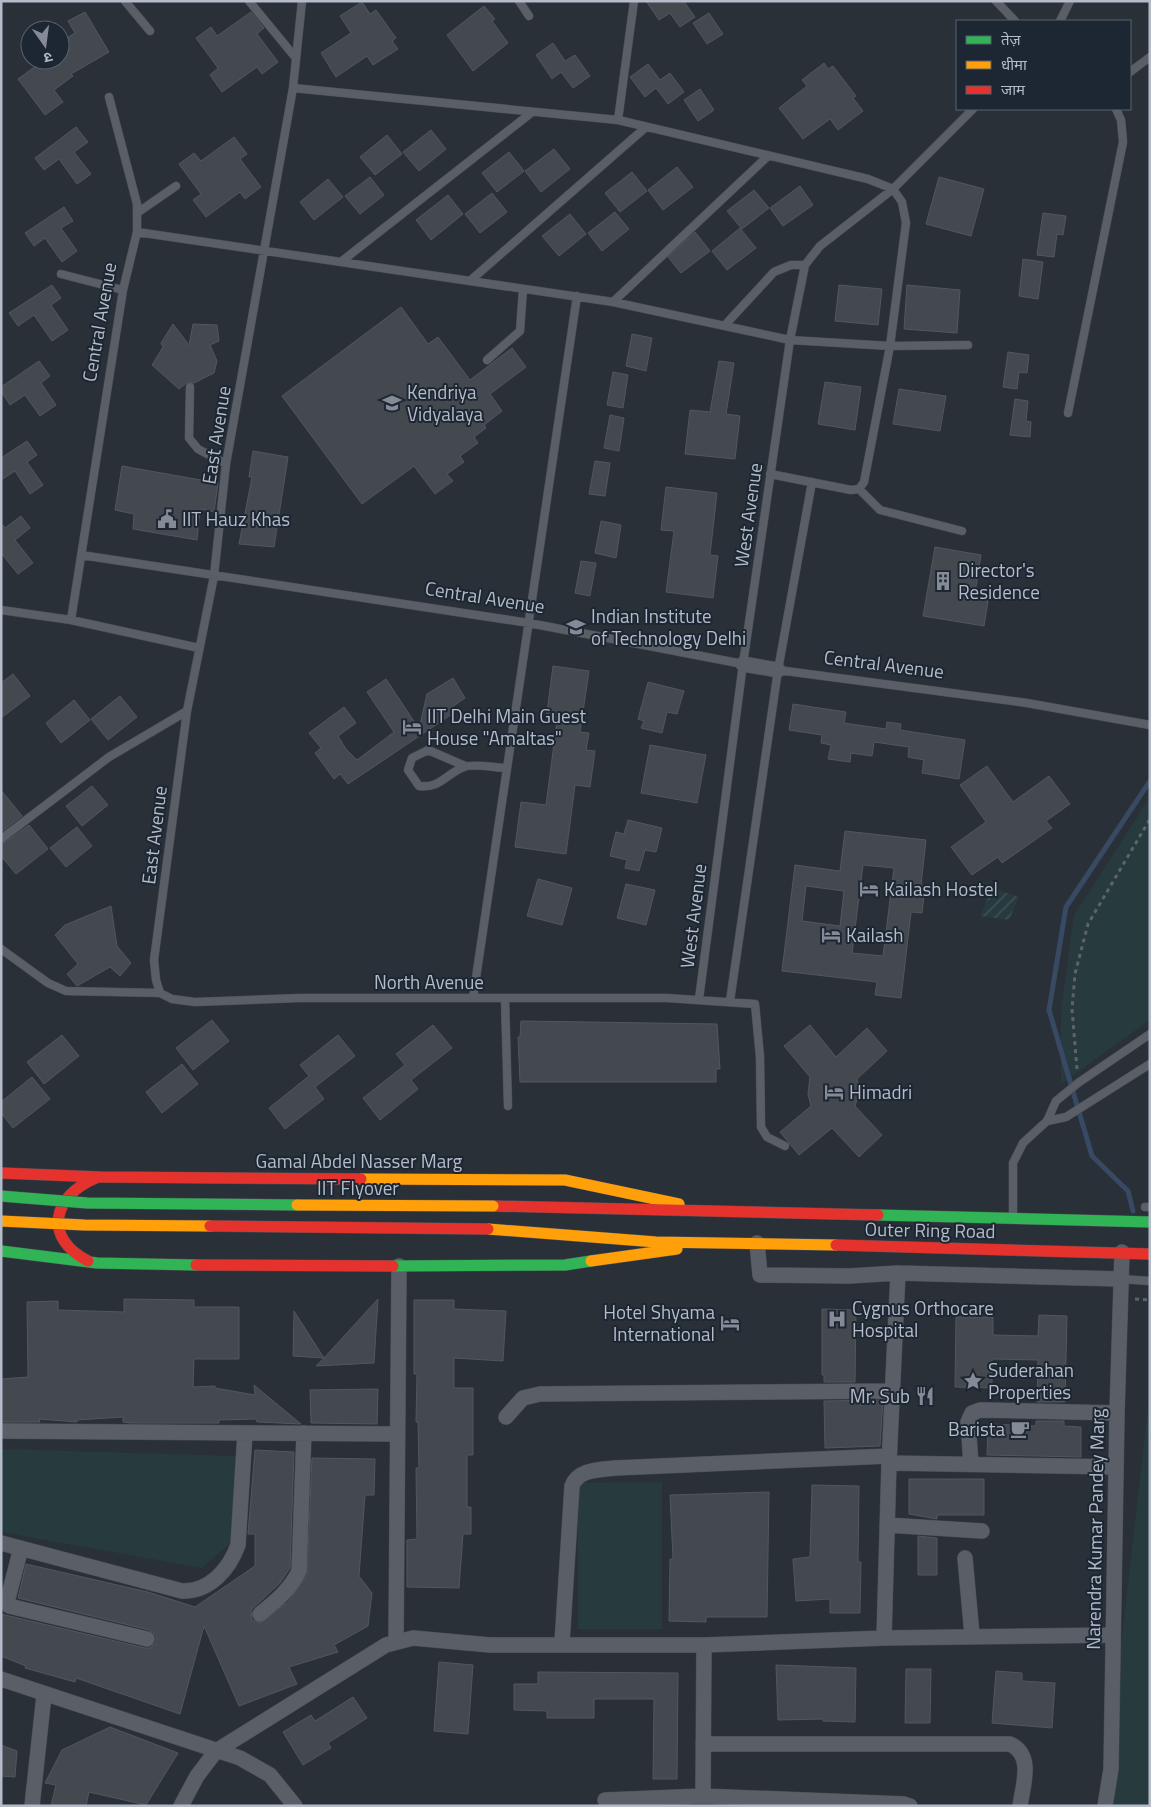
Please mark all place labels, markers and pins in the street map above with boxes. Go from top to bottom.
place label: Kendriya Vidyalaya [407,377,484,428]
school or university icon: Kendriya Vidyalaya [381,392,403,414]
place label: IIT Hauz Khas [182,504,290,533]
public building icon: IIT Hauz Khas [156,508,178,530]
place label: Director's Residence [958,555,1040,606]
building icon: Director's Residence [932,570,954,592]
place label: Indian Institute of Technology Delhi [591,601,746,652]
school or university icon: Indian Institute of Technology Delhi [565,616,587,638]
place label: IIT Delhi Main Guest House "Amaltas" [427,701,587,752]
hotel icon: IIT Delhi Main Guest House "Amaltas" [401,716,423,738]
place label: Kailash Hostel [884,874,998,903]
hotel icon: Kailash Hostel [858,878,880,900]
place label: Kailash [846,920,903,949]
hotel icon: Kailash [820,924,842,946]
place label: Himadri [849,1077,912,1106]
hotel icon: Himadri [823,1081,845,1103]
place label: Cygnus Orthocare Hospital [852,1293,994,1344]
place label: Hotel Shyama International [603,1297,715,1348]
hospital icon: Cygnus Orthocare Hospital [826,1308,848,1330]
hotel icon: Hotel Shyama International [719,1312,741,1334]
place label: Suderahan Properties [988,1355,1074,1406]
place icon: Suderahan Properties [962,1370,984,1392]
place label: Mr. Sub [850,1381,910,1410]
restaurant icon: Mr. Sub [914,1385,936,1407]
place label: Barista [948,1414,1005,1443]
cafe icon: Barista [1009,1418,1031,1440]

